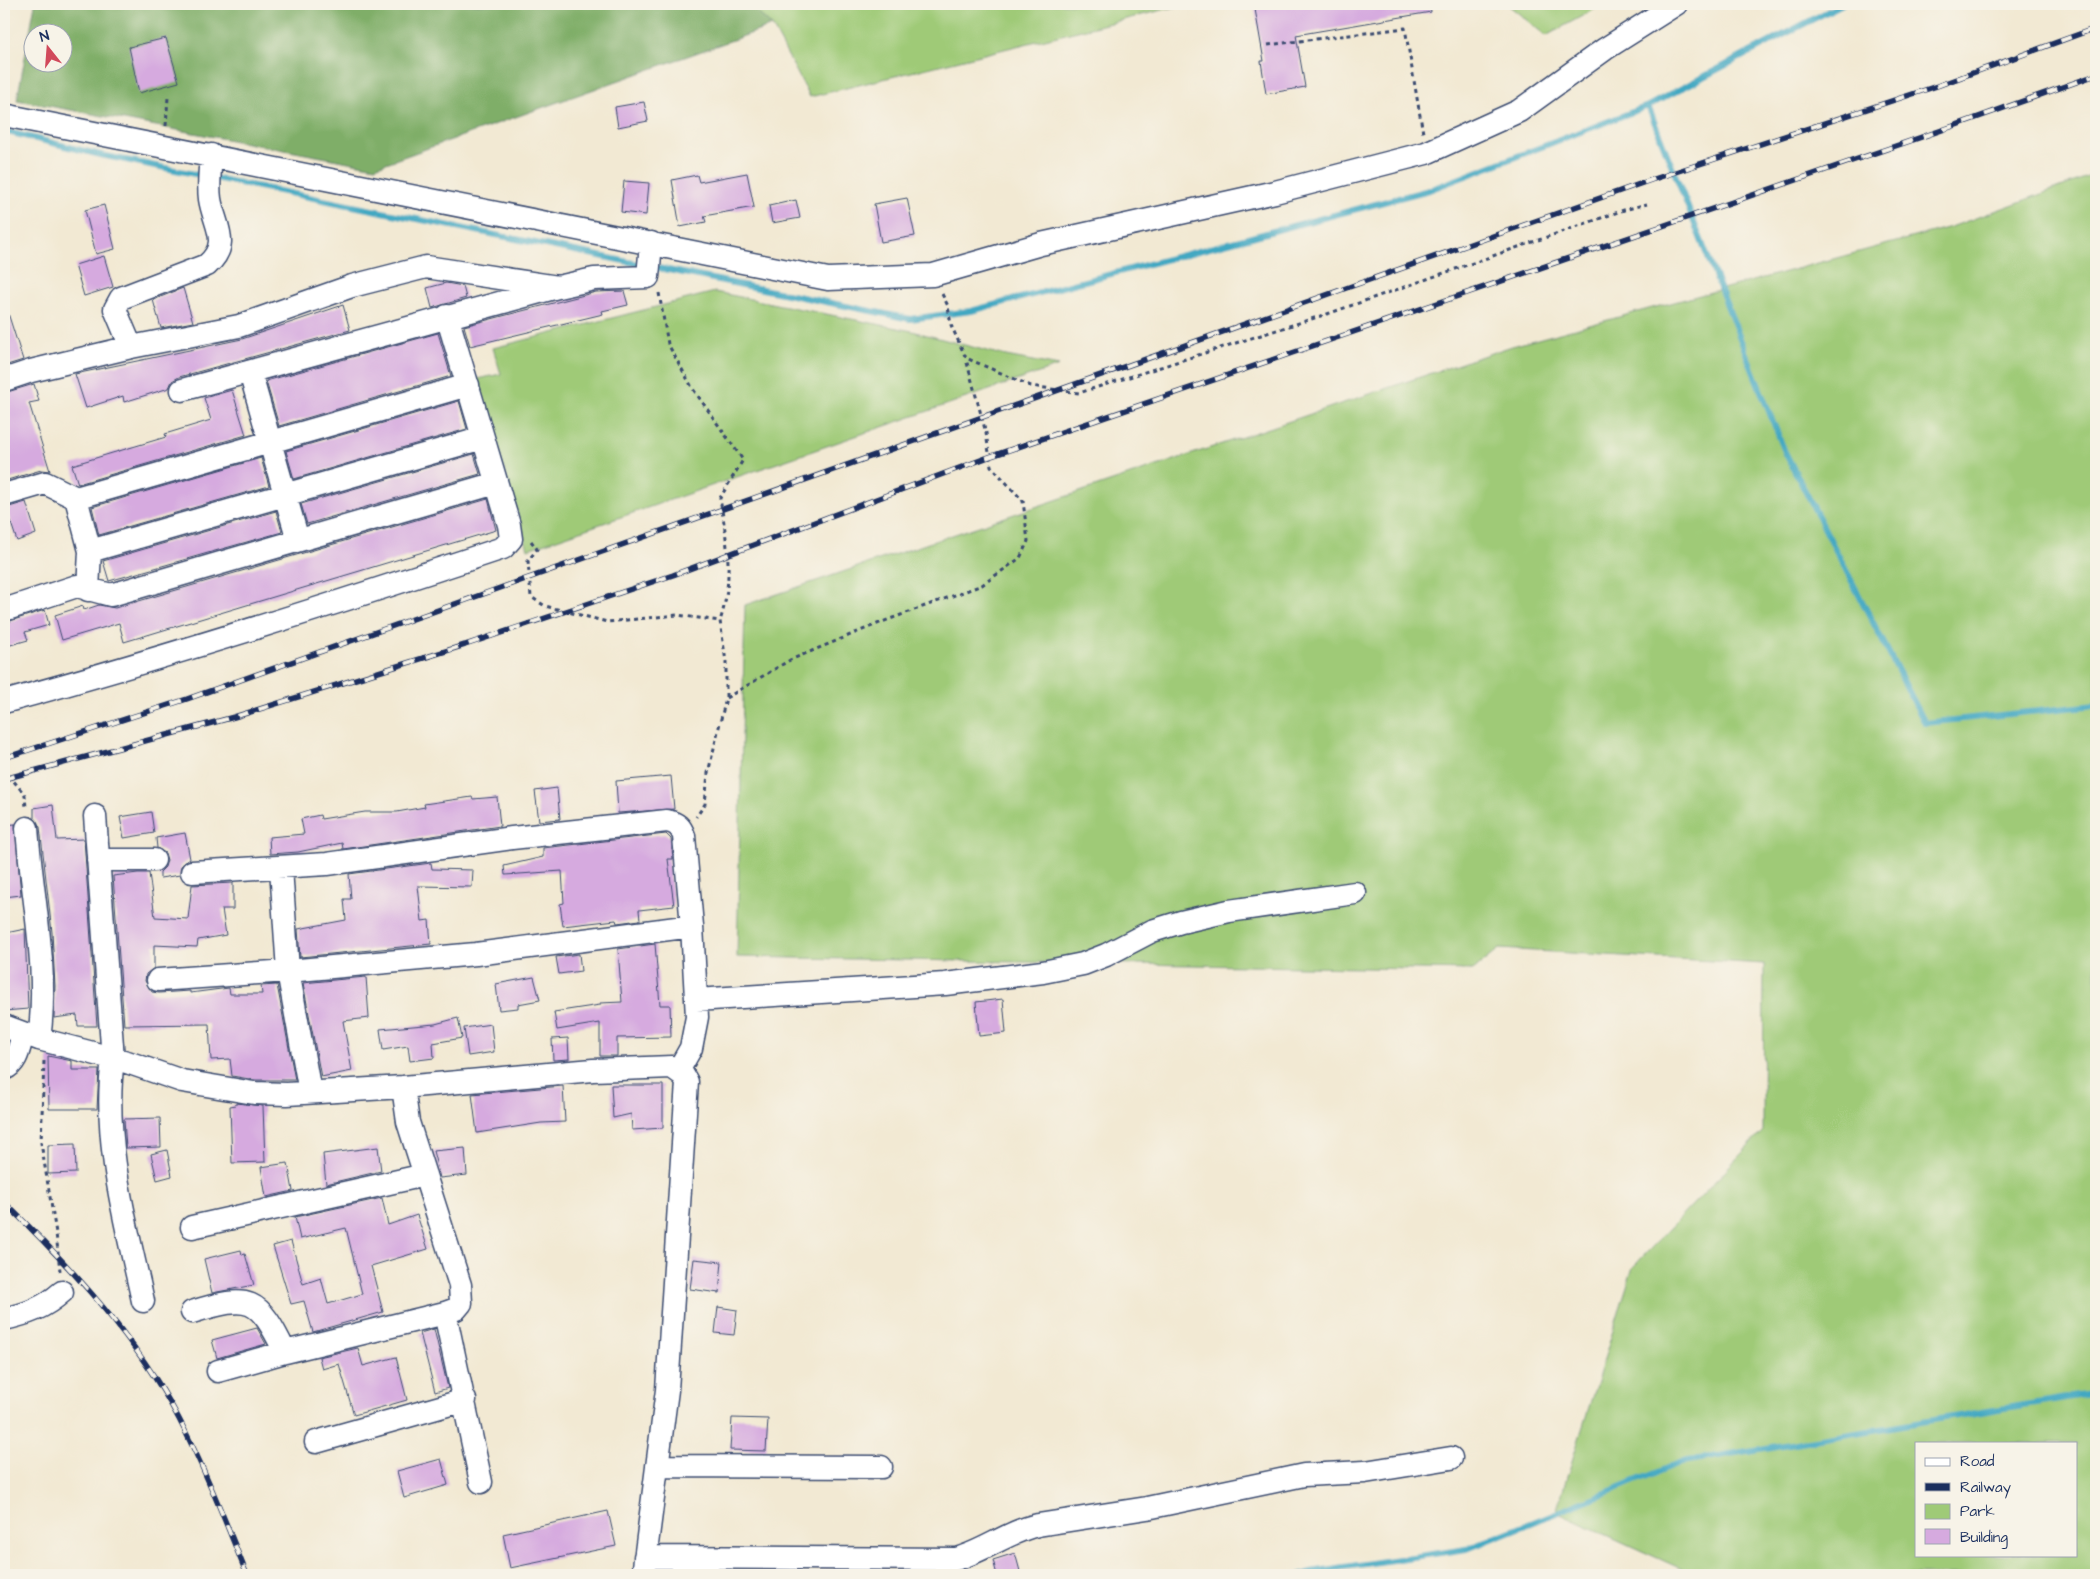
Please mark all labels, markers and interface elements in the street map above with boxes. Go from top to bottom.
north arrow [22,22,72,72]
text: N [37,26,52,47]
legend [1915,1442,2078,1556]
text: Road [1960,1451,1995,1472]
text: Railway [1960,1477,2011,1499]
text: Park [1960,1501,1995,1522]
text: Building [1960,1527,2008,1549]

